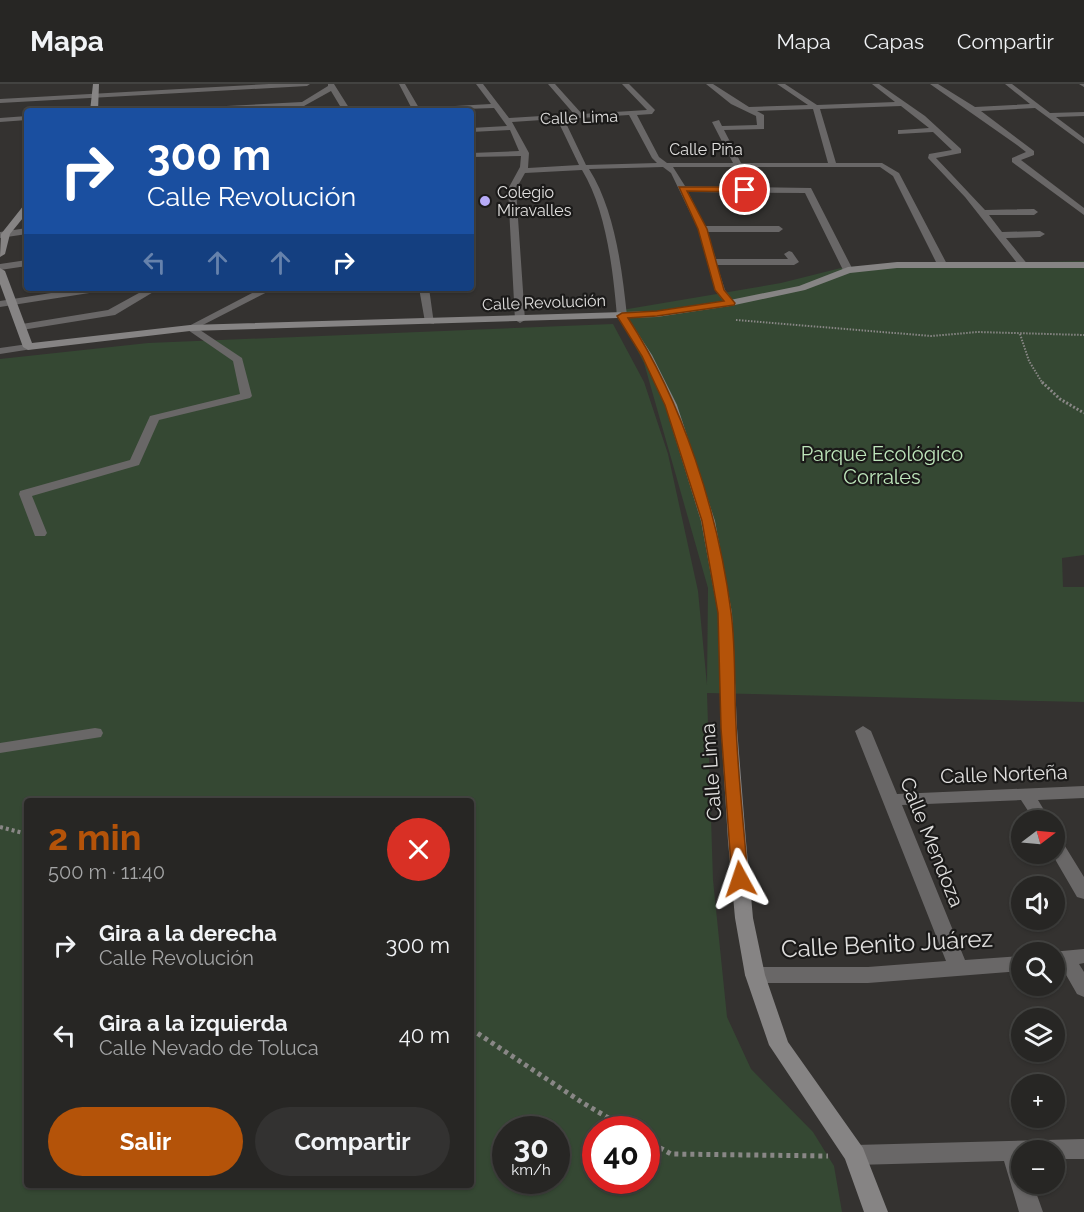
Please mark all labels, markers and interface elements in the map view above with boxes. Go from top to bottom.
text: Mapa [30,25,104,58]
text: Mapa [776,29,831,54]
text: Capas [864,29,924,54]
text: Compartir [957,29,1054,54]
street label: Calle Lima [540,107,618,128]
text: 300 m [147,131,271,180]
icon: right [48,132,126,210]
street label: Calle Piña [669,140,743,159]
pin [719,164,770,215]
icon: arrive [728,173,761,206]
text: Calle Revolución [147,181,356,212]
place label: Colegio Miravalles [497,183,572,220]
marker: Colegio Miravalles [478,194,492,208]
icon: left [138,246,171,279]
icon: ahead [201,246,234,279]
icon: ahead [264,246,297,279]
icon: right [327,246,360,279]
street label: Calle Revolución [482,291,606,314]
park label: Parque Ecológico Corrales [801,442,963,489]
street label: Calle Lima [696,722,726,822]
street label: Calle Norteña [940,760,1068,788]
street label: Calle Mendoza [895,774,969,910]
north arrow [1011,810,1065,864]
map controls [1011,810,1065,1194]
text: 2 min [48,816,141,858]
button: close [387,818,450,881]
position arrow [708,847,772,911]
text: 500 m · 11:40 [48,860,165,884]
button: sound [1011,876,1065,930]
text: Gira a la derecha [99,920,277,946]
street label: Calle Benito Juárez [780,923,994,964]
icon: right [48,929,81,962]
text: 300 m [385,932,450,958]
button: search [1011,942,1065,996]
text: Calle Revolución [99,946,254,970]
button: layers [1011,1008,1065,1062]
text: Gira a la izquierda [99,1010,288,1036]
icon: left [48,1019,81,1052]
text: 40 m [399,1022,450,1048]
text: Calle Nevado de Toluca [99,1036,319,1060]
button: + [1011,1074,1065,1128]
button: Salir [48,1107,243,1176]
button: Compartir [255,1107,450,1176]
speed limit sign: 40 [582,1116,660,1194]
text: 30 [513,1130,549,1165]
button: − [1011,1140,1065,1194]
text: km/h [511,1161,551,1179]

